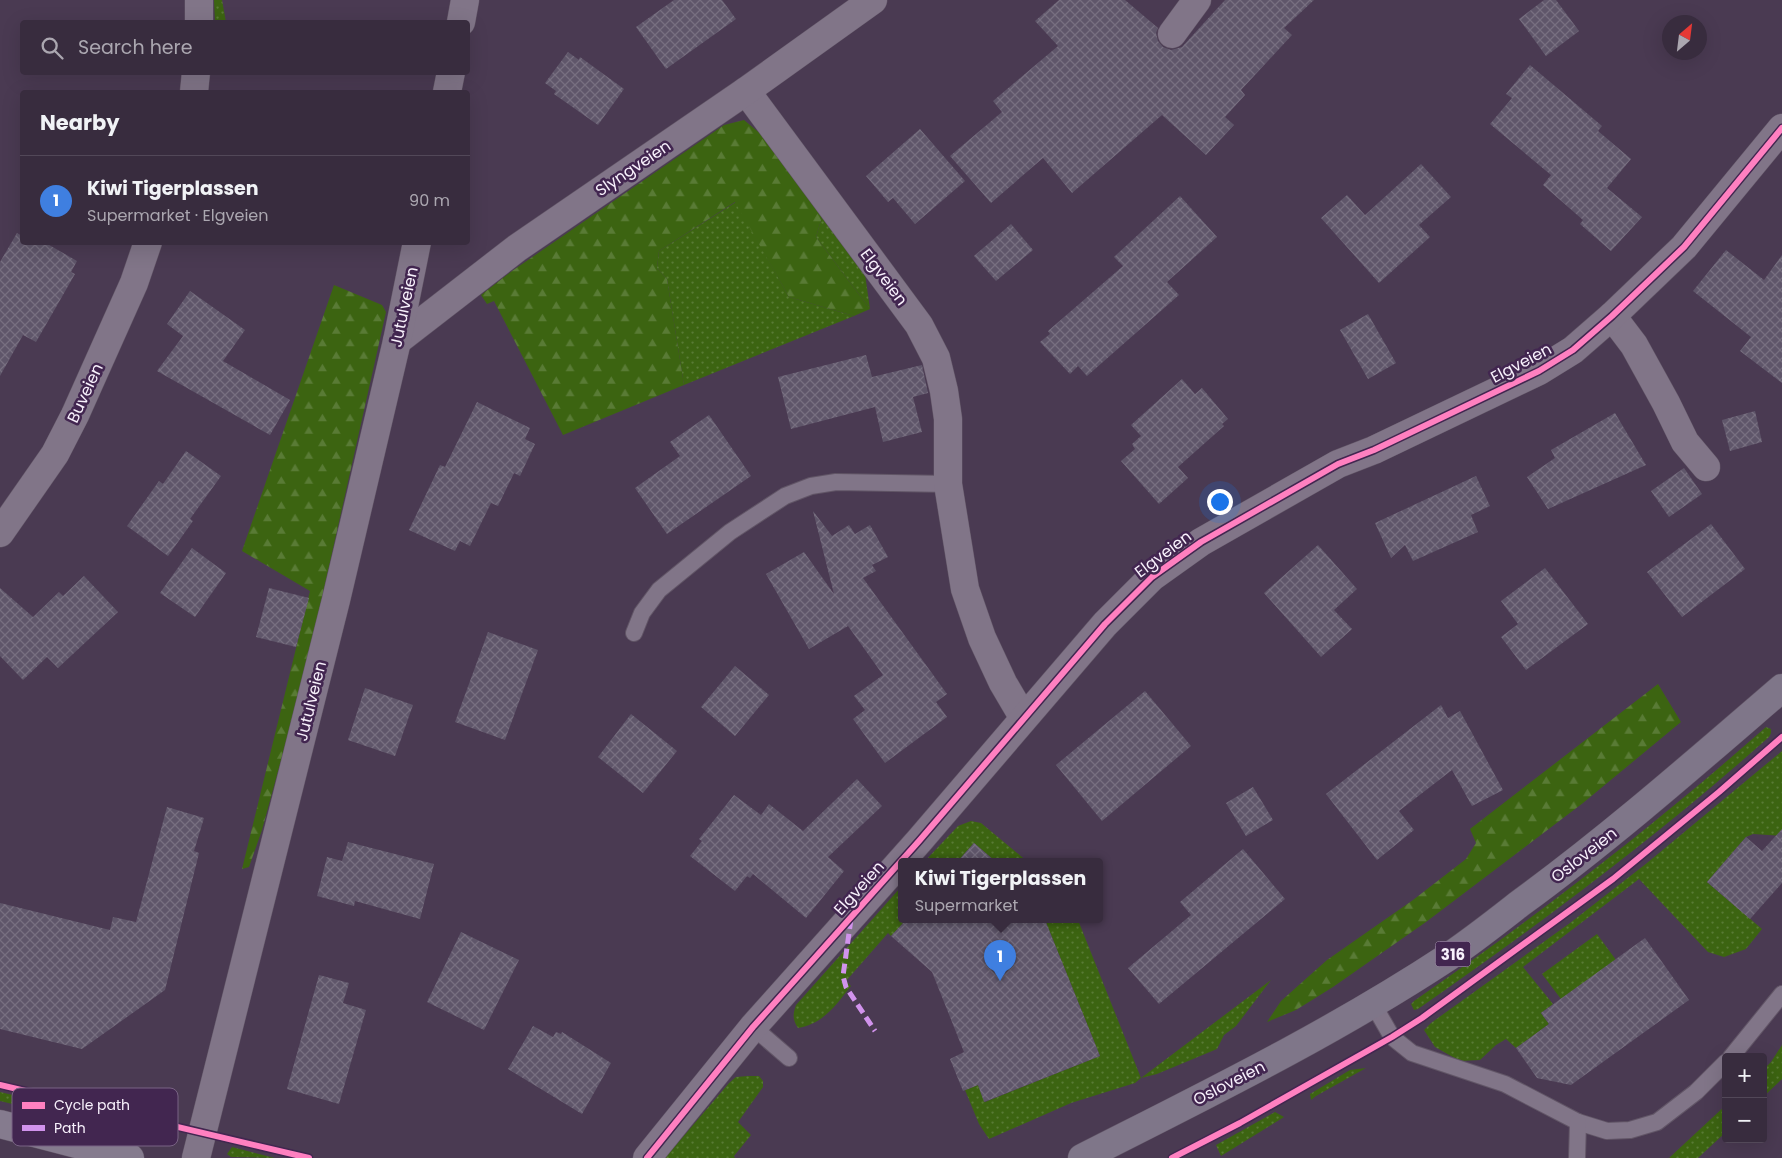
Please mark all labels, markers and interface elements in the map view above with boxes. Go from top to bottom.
north arrow [1662,15,1707,60]
search box [20,20,470,75]
icon: search [38,34,66,62]
text: Search here [78,34,192,61]
text: Nearby [40,108,120,137]
street label: Slyngveien [591,134,675,202]
text: Kiwi Tigerplassen [87,175,259,202]
text: 1 [53,189,59,212]
text: 90 m [409,189,450,212]
text: Supermarket · Elgveien [87,204,268,227]
street label: Elgveien [855,244,913,310]
street label: Jutulveien [384,265,424,349]
street label: Elgveien [1486,337,1556,389]
street label: Buveien [61,360,109,426]
your location [1207,489,1233,515]
street label: Elgveien [1130,525,1196,583]
street label: Jutulveien [290,659,332,743]
street label: Osloveien [1546,822,1622,888]
street label: Elgveien [828,856,890,920]
popup [898,858,1103,923]
text: Kiwi Tigerplassen [915,865,1086,892]
text: Supermarket [915,894,1018,917]
pin: 1 [984,940,1016,981]
road number: 316 [1436,942,1470,966]
map controls [1722,1053,1767,1143]
button: + [1722,1053,1767,1098]
street label: Osloveien [1189,1055,1269,1111]
legend [12,1088,178,1146]
text: Cycle path [54,1095,130,1115]
button: − [1722,1098,1767,1143]
text: Path [54,1118,86,1138]

